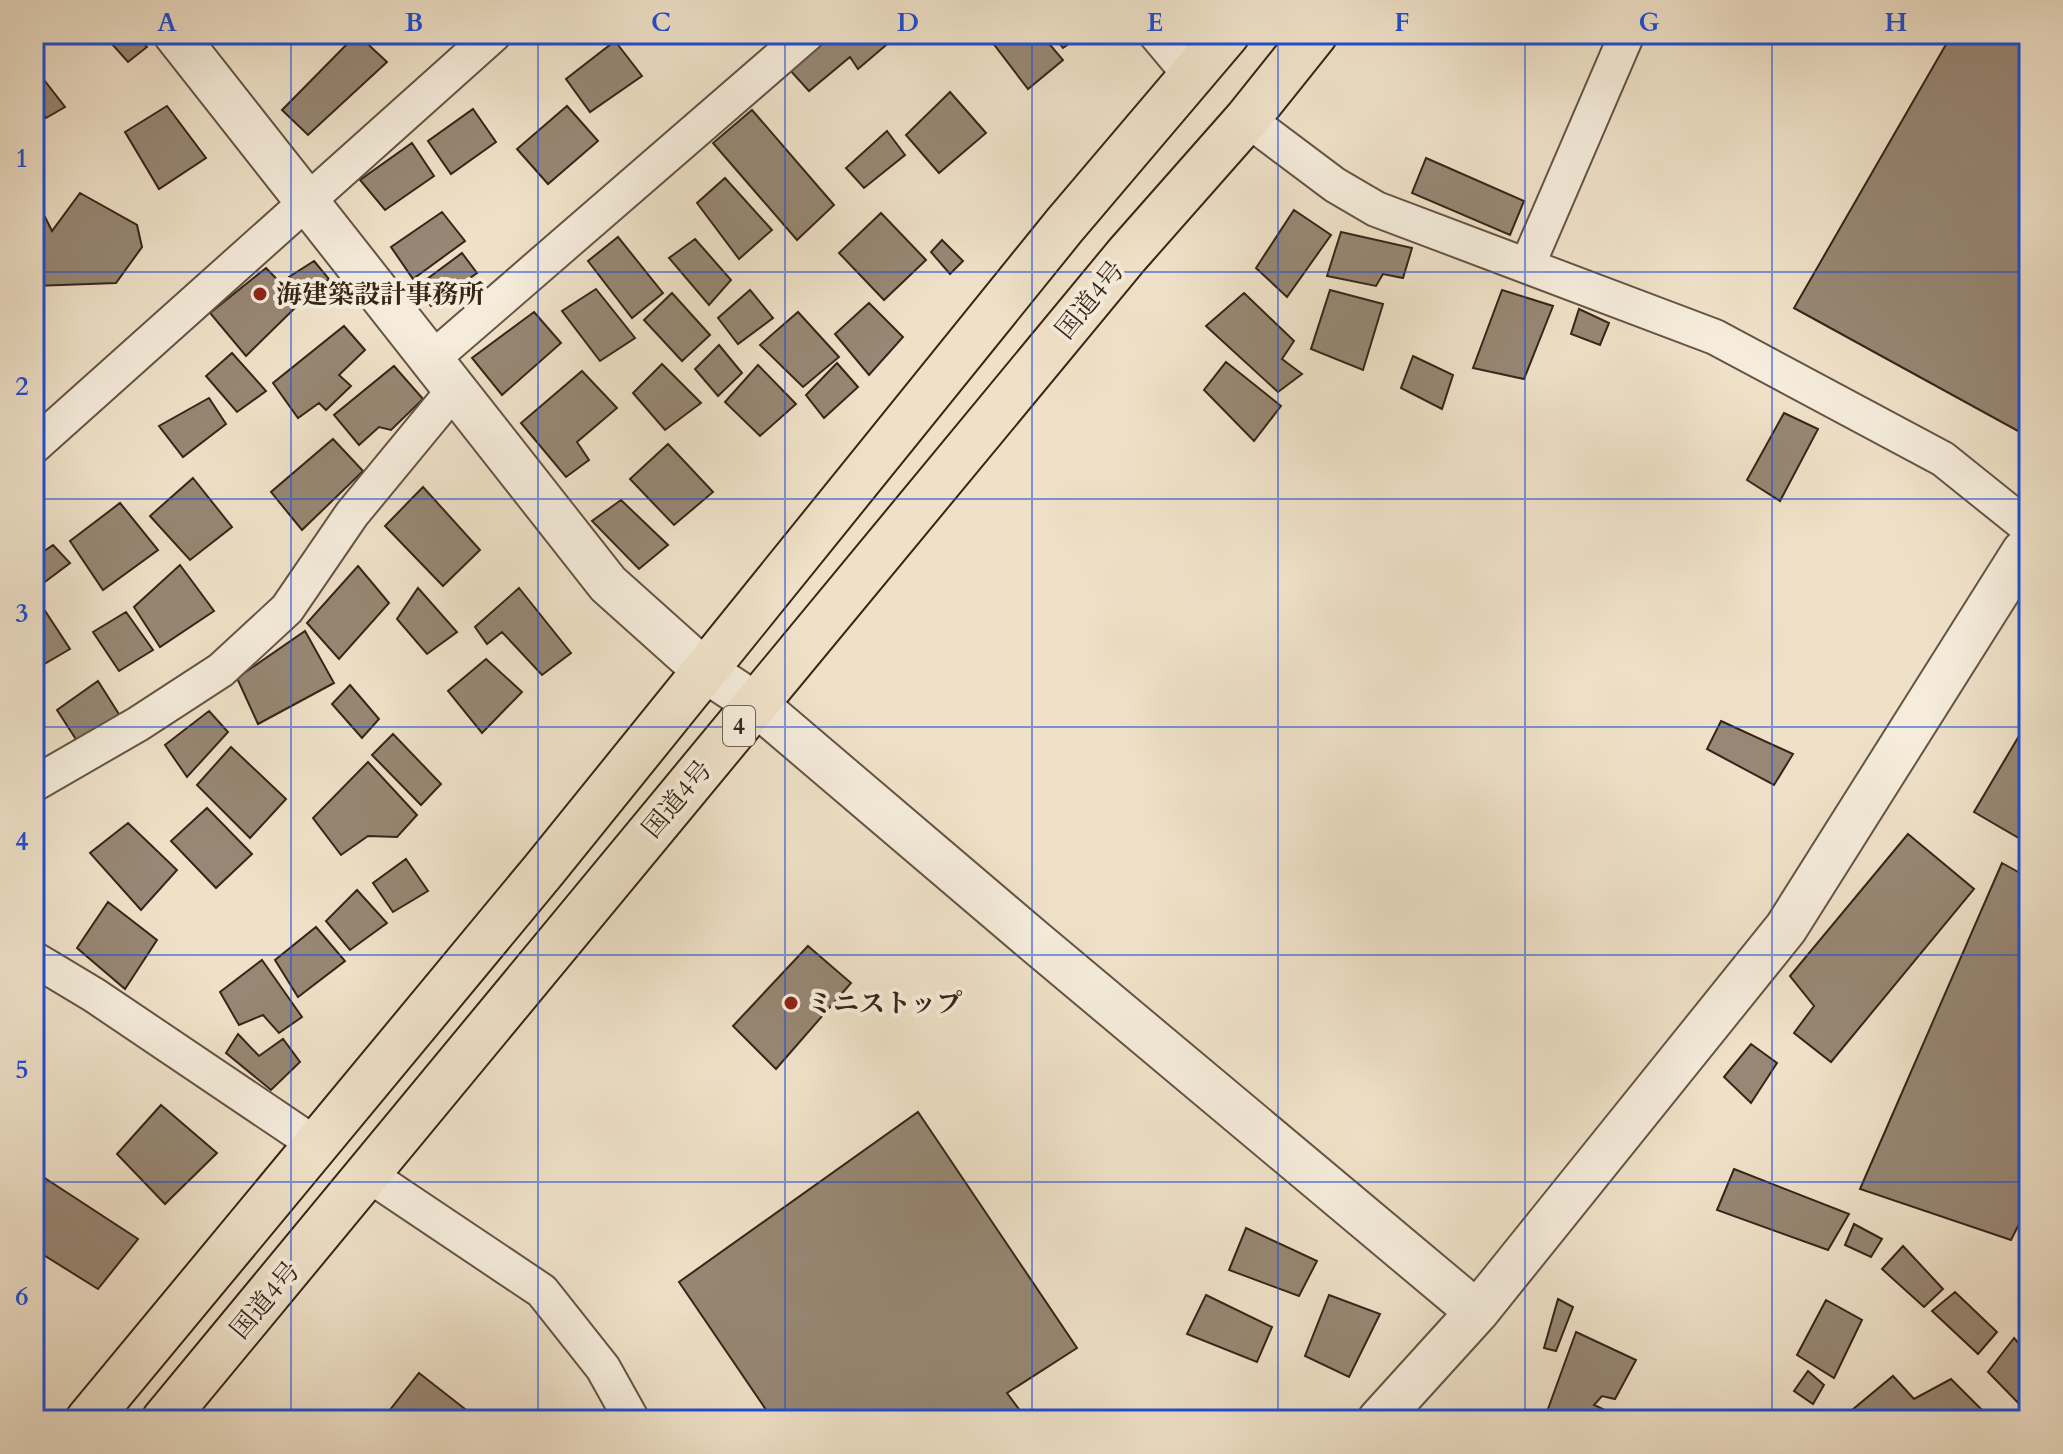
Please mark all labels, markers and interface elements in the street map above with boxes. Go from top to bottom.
text: A [157,5,177,40]
text: B [405,5,423,40]
text: C [651,5,671,40]
text: D [897,5,919,40]
text: E [1147,5,1163,40]
text: F [1394,5,1410,40]
text: G [1638,5,1660,40]
text: H [1885,5,1908,40]
text: 1 [15,141,29,176]
street label: 国道4号 [1048,253,1132,347]
place label: 海建築設計事務所 [276,277,484,312]
marker: 海建築設計事務所 [251,285,269,303]
text: 2 [15,369,29,404]
text: 3 [15,596,29,631]
road number: 4 [723,706,755,746]
street label: 国道4号 [634,753,720,845]
text: 4 [15,824,29,859]
place label: ミニストップ [807,986,962,1021]
marker: ミニストップ [782,994,800,1012]
text: 5 [15,1052,29,1087]
street label: 国道4号 [222,1254,308,1346]
text: 6 [15,1279,29,1314]

